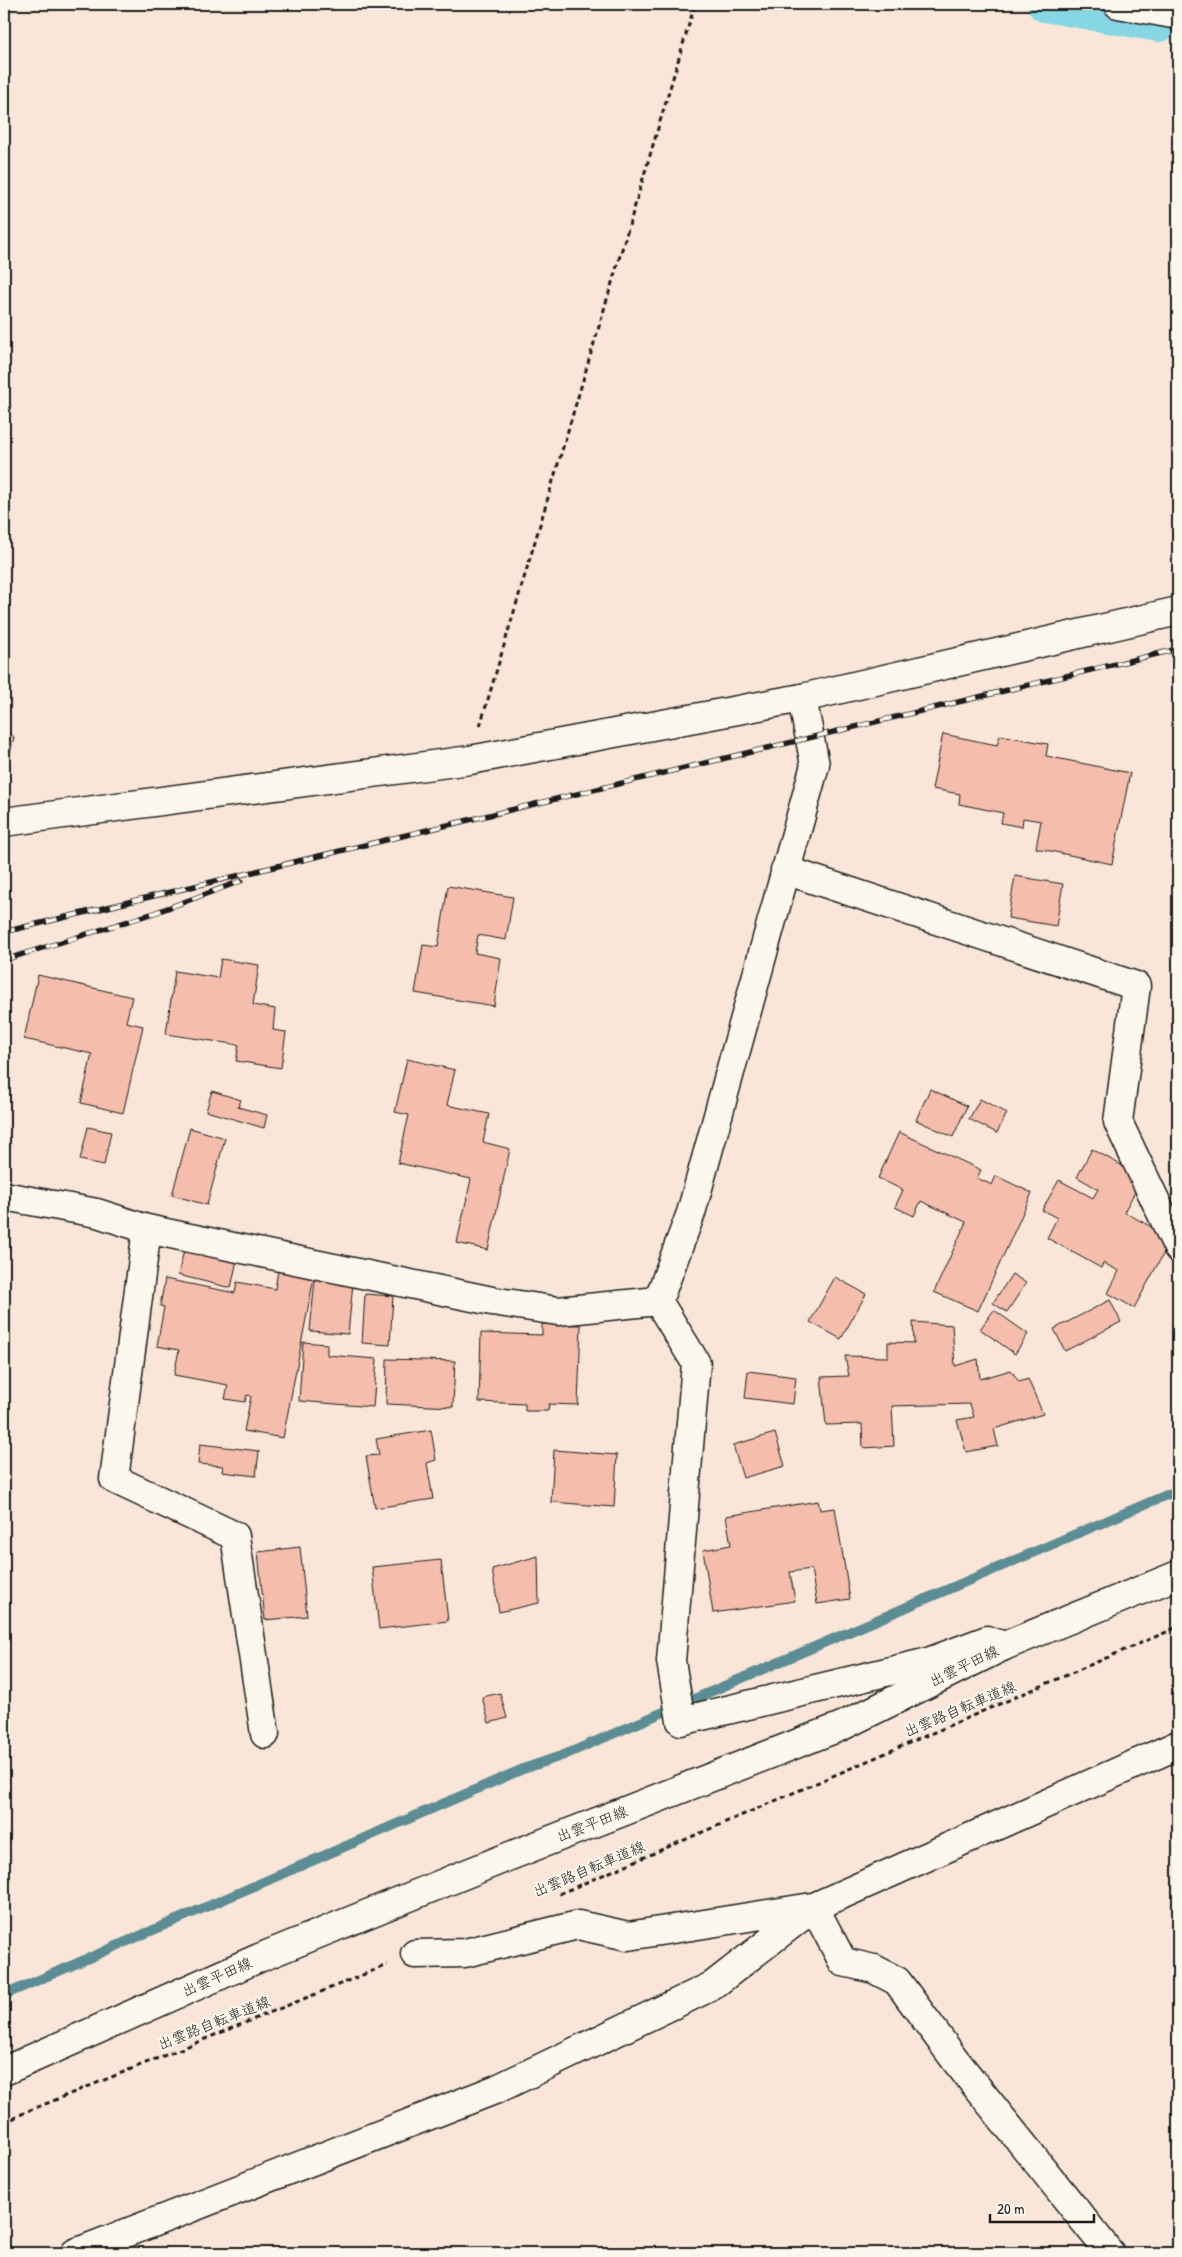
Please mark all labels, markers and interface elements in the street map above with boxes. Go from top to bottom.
street label: 出雲平田線 [925,1640,1002,1691]
street label: 出雲路自転車道線 [900,1675,1019,1742]
street label: 出雲平田線 [553,1800,631,1847]
street label: 出雲路自転車道線 [529,1835,648,1902]
street label: 出雲平田線 [178,1952,255,2001]
street label: 出雲路自転車道線 [154,1990,273,2055]
scale bar [990,2192,1093,2224]
text: 20 m [997,2198,1024,2219]

